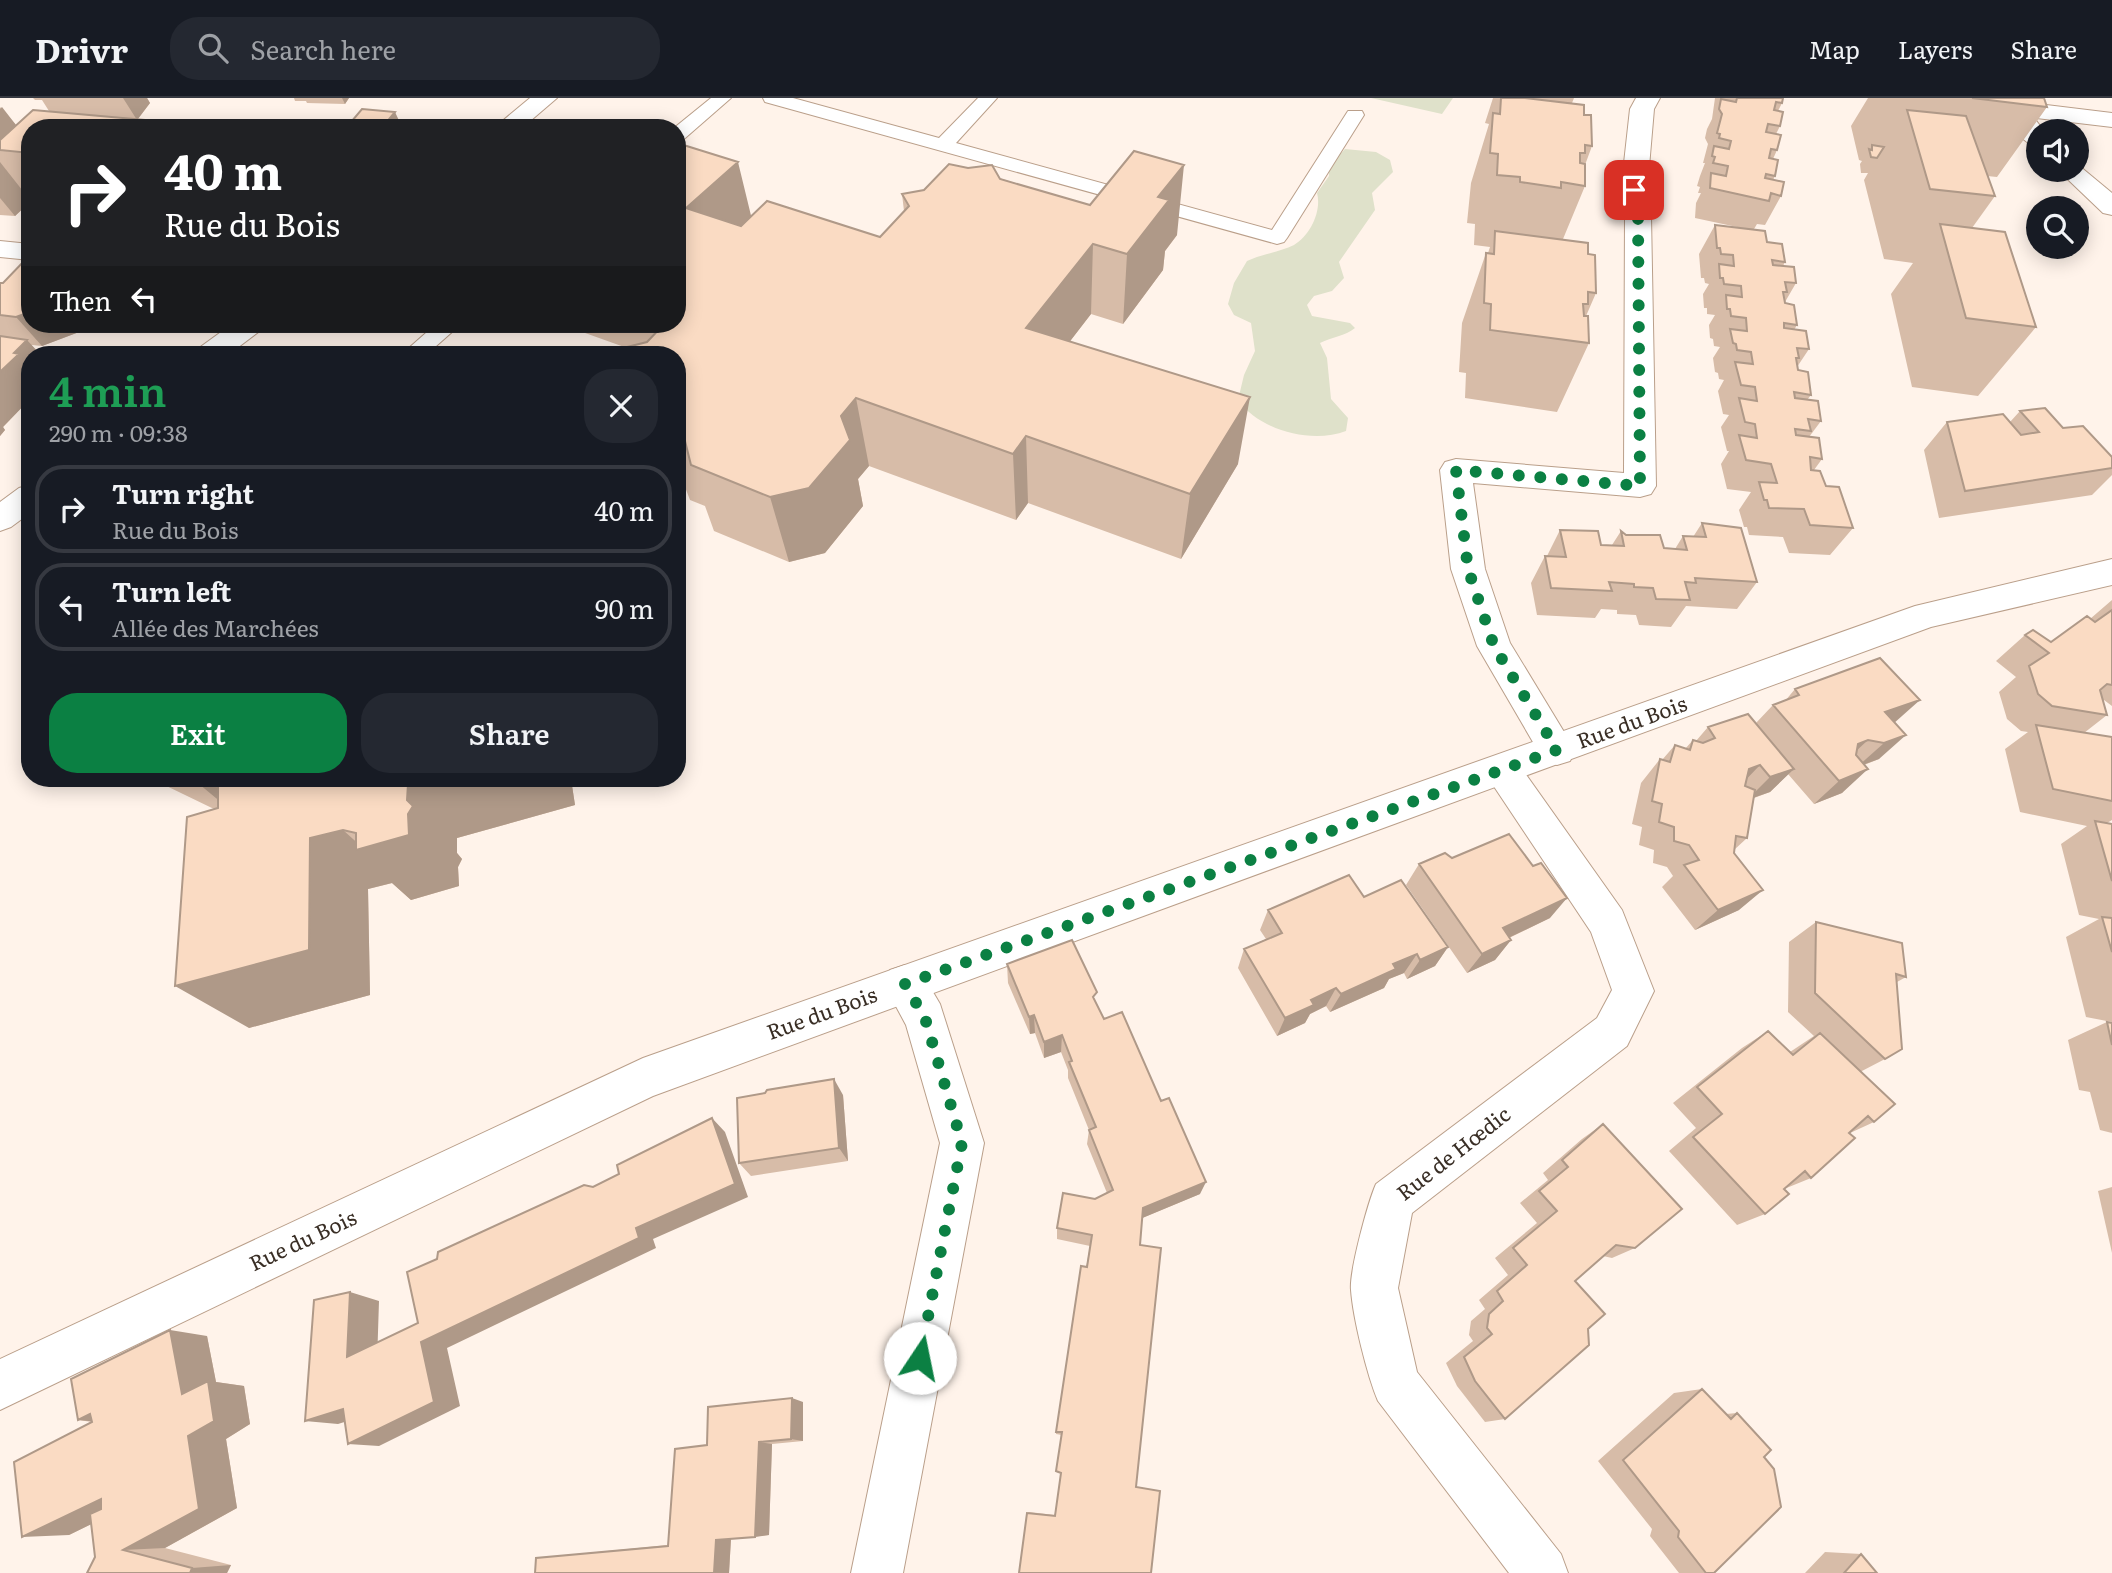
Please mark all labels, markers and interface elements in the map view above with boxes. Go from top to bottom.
search box [170,17,660,80]
text: Drivr [35,24,128,73]
icon: search [194,29,232,67]
text: Search here [250,29,396,68]
text: Map [1809,31,1860,66]
text: Layers [1898,31,1972,66]
text: Share [2010,31,2077,66]
map controls [2026,119,2089,259]
button: sound [2026,119,2089,182]
text: 40 m [164,132,282,205]
icon: right [49,147,140,238]
pin [1604,160,1664,220]
icon: arrive [1615,171,1653,209]
button: search [2026,196,2089,259]
text: Rue du Bois [164,199,340,247]
text: Then [49,280,111,319]
icon: left [125,280,163,318]
text: 4 min [49,358,167,420]
button: close [584,369,658,443]
text: 290 m · 09:38 [49,415,188,449]
text: Turn right [112,473,254,512]
icon: right [53,490,91,528]
text: 40 m [594,490,654,529]
text: Rue du Bois [112,512,238,546]
text: Turn left [112,571,231,610]
icon: left [53,588,91,626]
text: 90 m [595,588,654,627]
text: Allée des Marchées [112,610,319,644]
street label: Rue du Bois [1572,686,1691,755]
button: Exit [49,693,347,773]
button: Share [361,693,658,773]
street label: Rue du Bois [762,977,881,1046]
street label: Rue de Hœdic [1389,1098,1516,1206]
street label: Rue du Bois [243,1200,361,1277]
position arrow [883,1321,957,1395]

